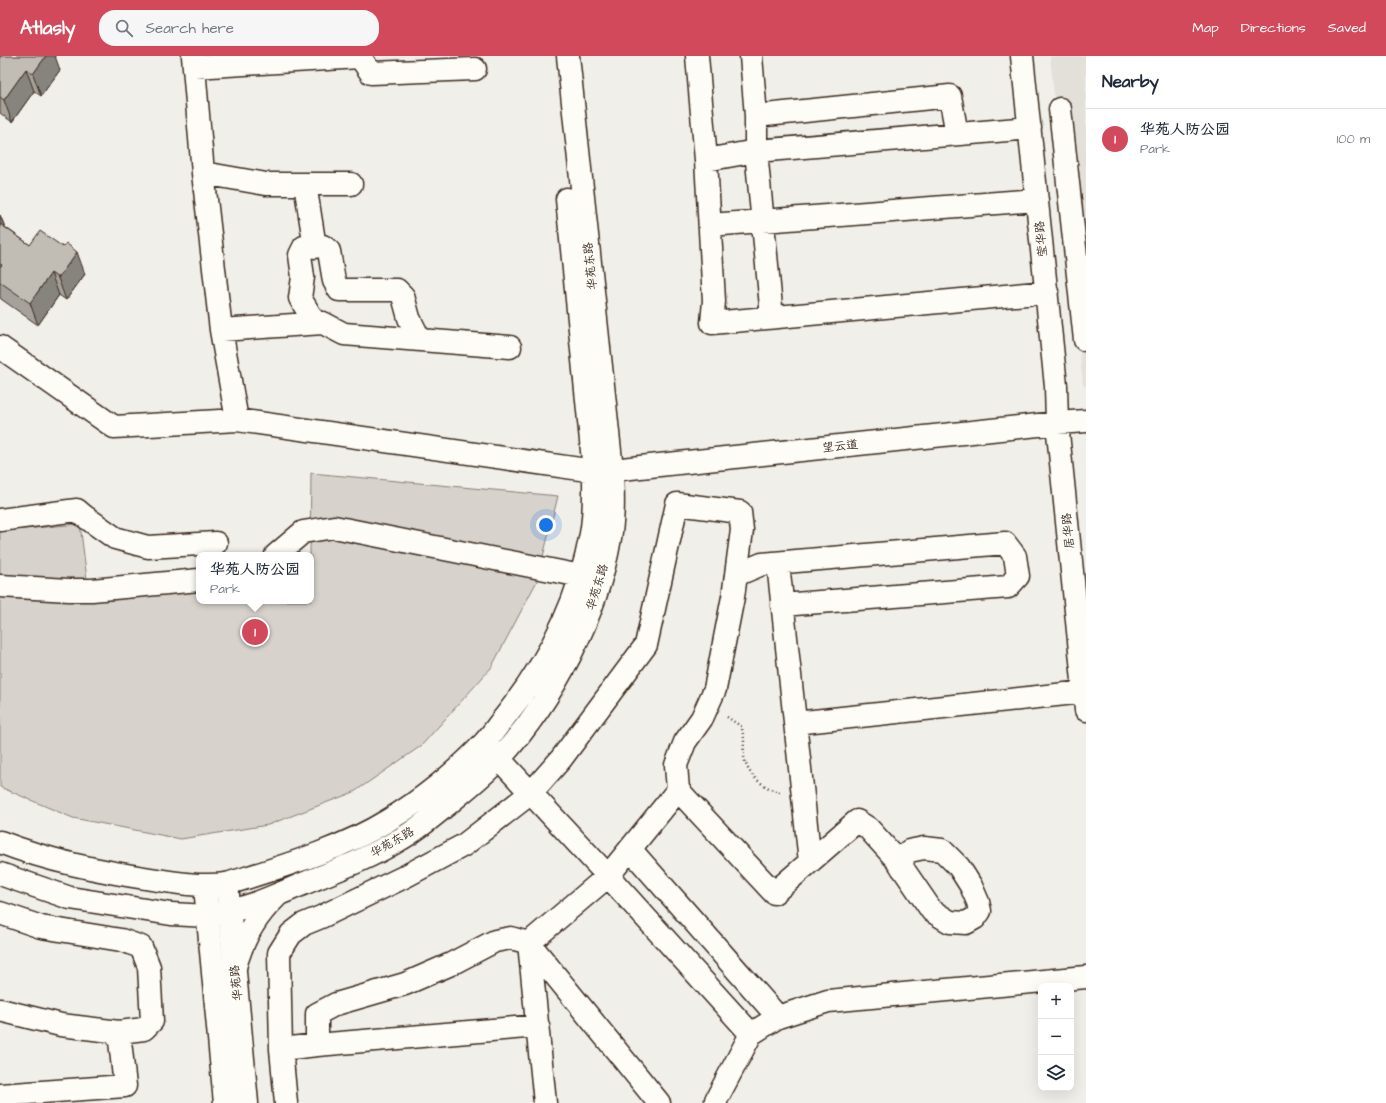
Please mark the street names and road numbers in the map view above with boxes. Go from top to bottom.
street label: 莹华路 [1031,220,1052,258]
street label: 华苑东路 [580,241,601,291]
street label: 望云道 [821,436,859,457]
street label: 居华路 [1058,512,1079,550]
street label: 华苑东路 [582,562,613,613]
street label: 华苑东路 [367,823,417,862]
street label: 华苑路 [226,964,247,1002]

